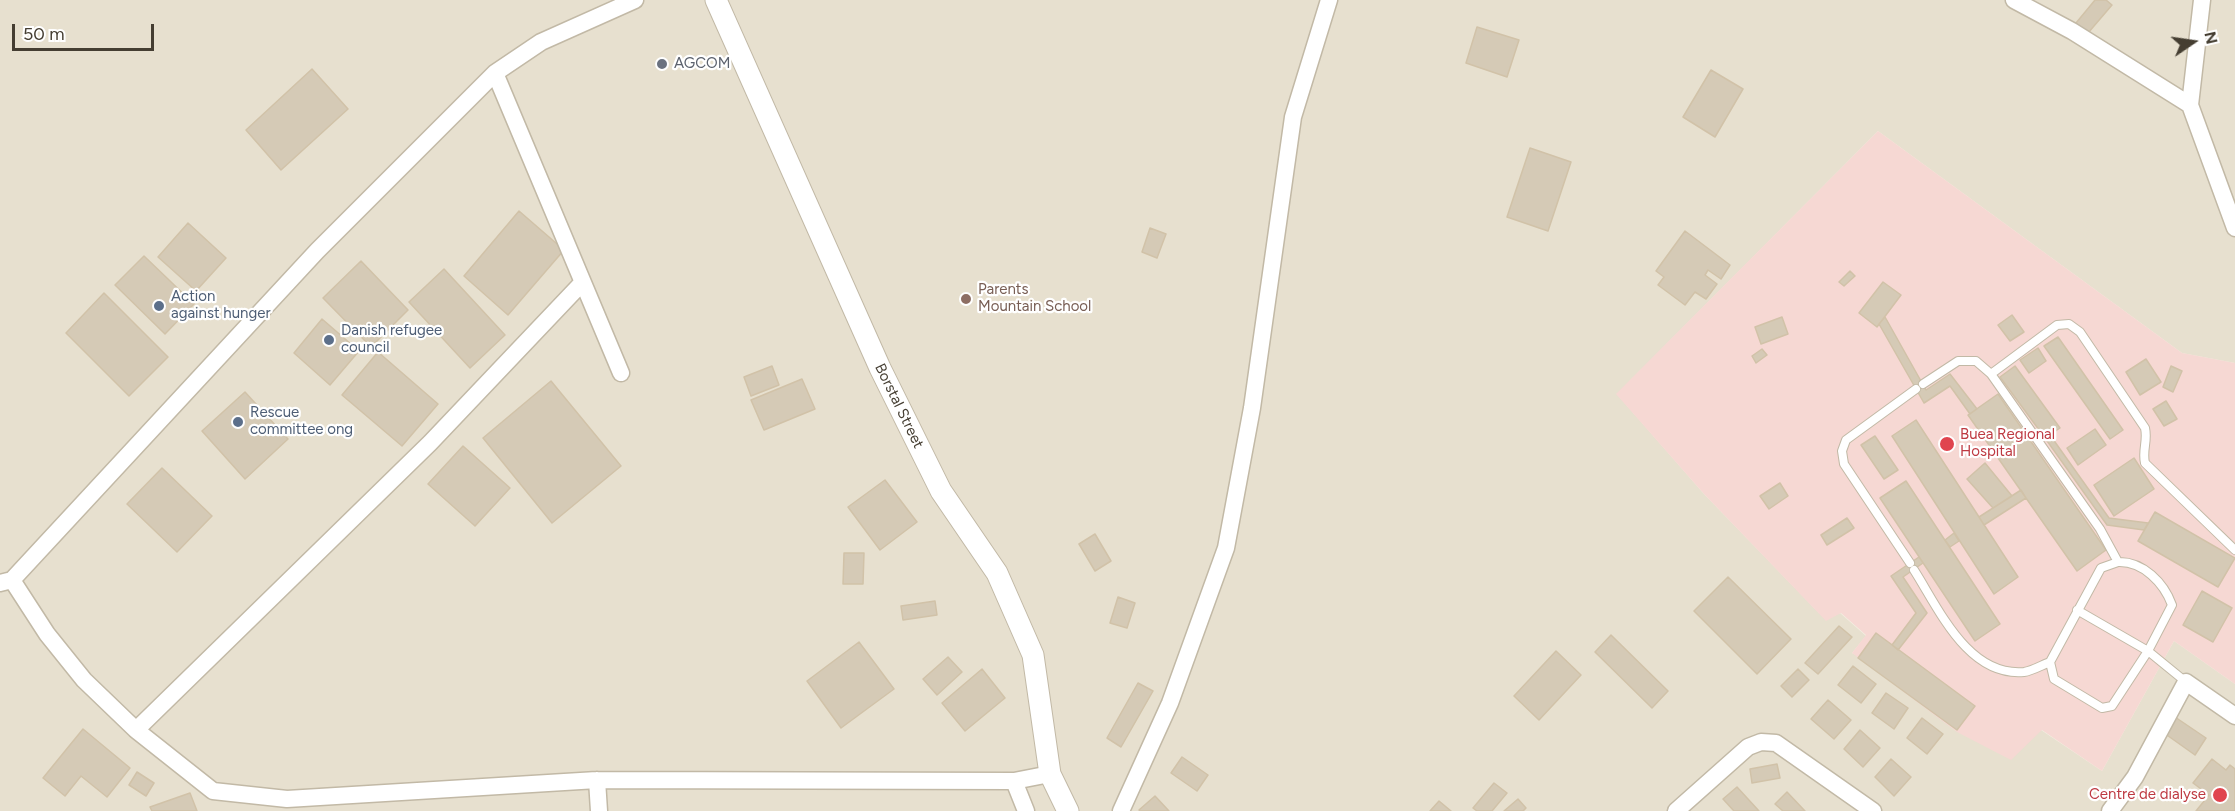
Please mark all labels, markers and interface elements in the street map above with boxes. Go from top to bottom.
scale bar [15,12,158,50]
north arrow [2163,12,2223,72]
text: 50 m [23,23,65,45]
text: N [2200,30,2222,46]
place label: AGCOM [674,55,730,73]
marker: AGCOM [655,57,669,71]
place label: Parents Mountain School [978,281,1091,316]
place label: Action against hunger [171,288,270,323]
marker: Parents Mountain School [959,292,973,306]
marker: Action against hunger [152,299,166,313]
place label: Danish refugee council [341,322,442,357]
marker: Danish refugee council [322,333,336,347]
street label: Borstal Street [871,361,927,451]
place label: Rescue committee ong [250,404,353,439]
marker: Rescue committee ong [231,415,245,429]
place label: Buea Regional Hospital [1960,426,2055,461]
marker: Buea Regional Hospital [1938,435,1956,453]
place label: Centre de dialyse [2089,786,2206,804]
marker: Centre de dialyse [2211,786,2229,804]

